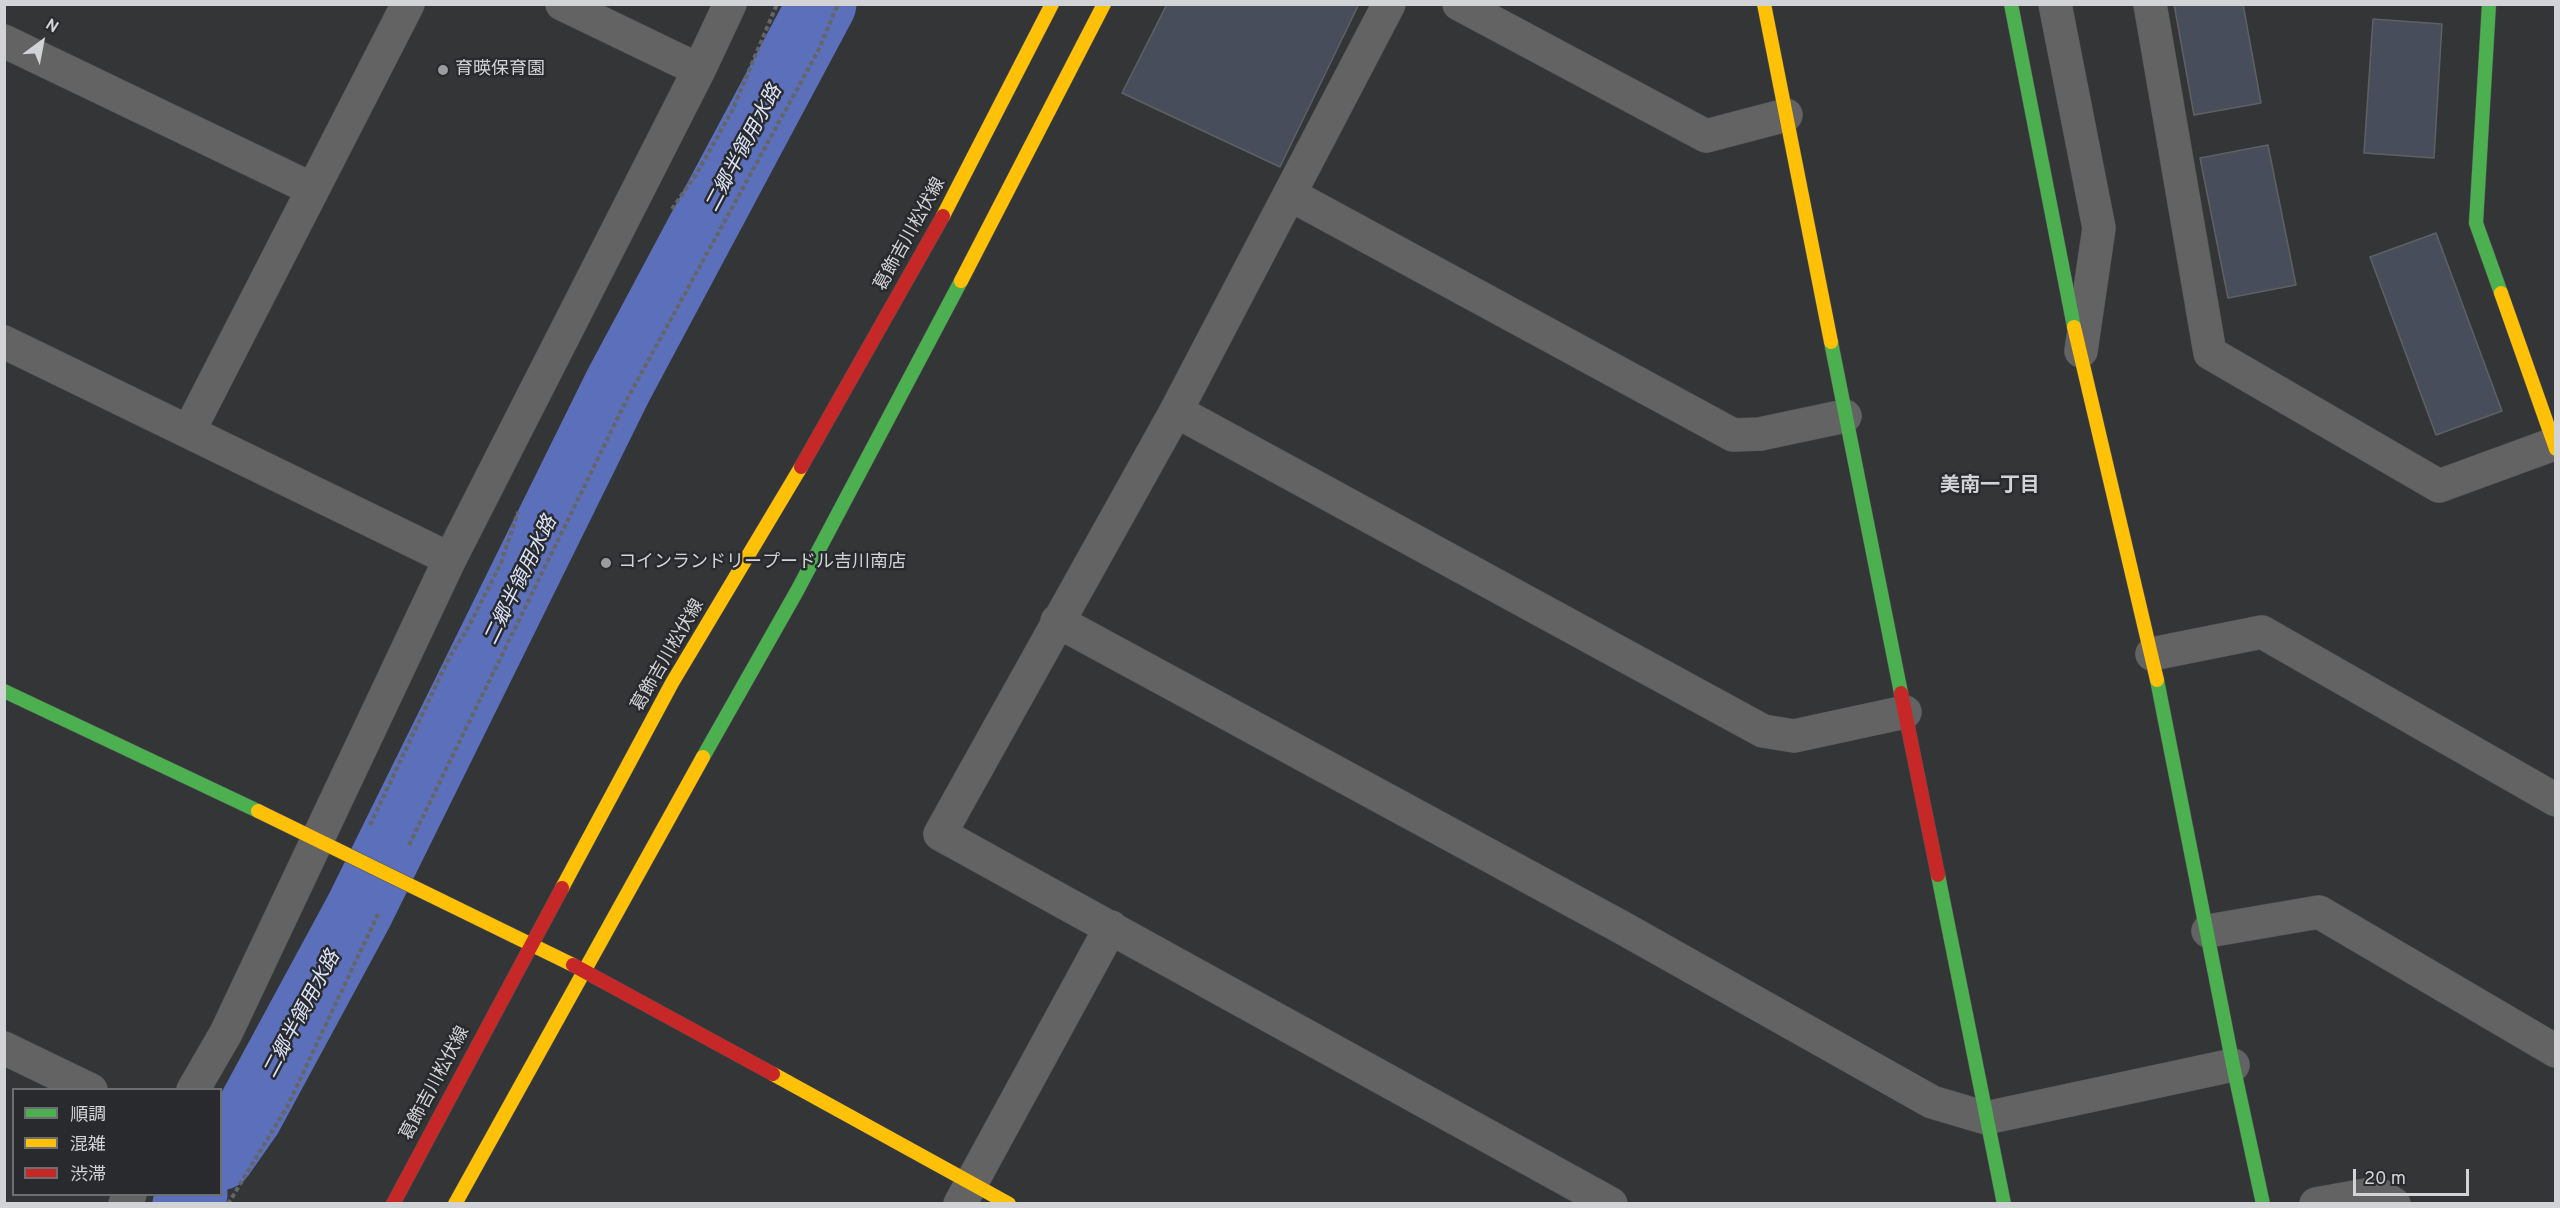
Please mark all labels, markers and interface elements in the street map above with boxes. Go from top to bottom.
north arrow [12,12,72,72]
text: N [41,15,62,38]
place label: 育暎保育園 [455,59,545,81]
marker: 育暎保育園 [436,63,450,77]
water label: 二郷半領用水路 [702,82,788,216]
street label: 葛飾吉川松伏線 [871,175,951,295]
district label: 美南一丁目 [1940,475,2040,499]
water label: 二郷半領用水路 [481,513,563,649]
place label: コインランドリープードル吉川南店 [618,552,906,574]
marker: コインランドリープードル吉川南店 [599,556,613,570]
street label: 葛飾吉川松伏線 [628,596,710,716]
water label: 二郷半領用水路 [260,948,346,1082]
street label: 葛飾吉川松伏線 [397,1023,475,1145]
legend [12,1088,222,1196]
text: 順調 [70,1104,106,1127]
text: 混雑 [70,1134,106,1157]
scale bar [2356,1157,2472,1195]
text: 渋滞 [70,1164,106,1187]
text: 20 m [2364,1168,2406,1191]

